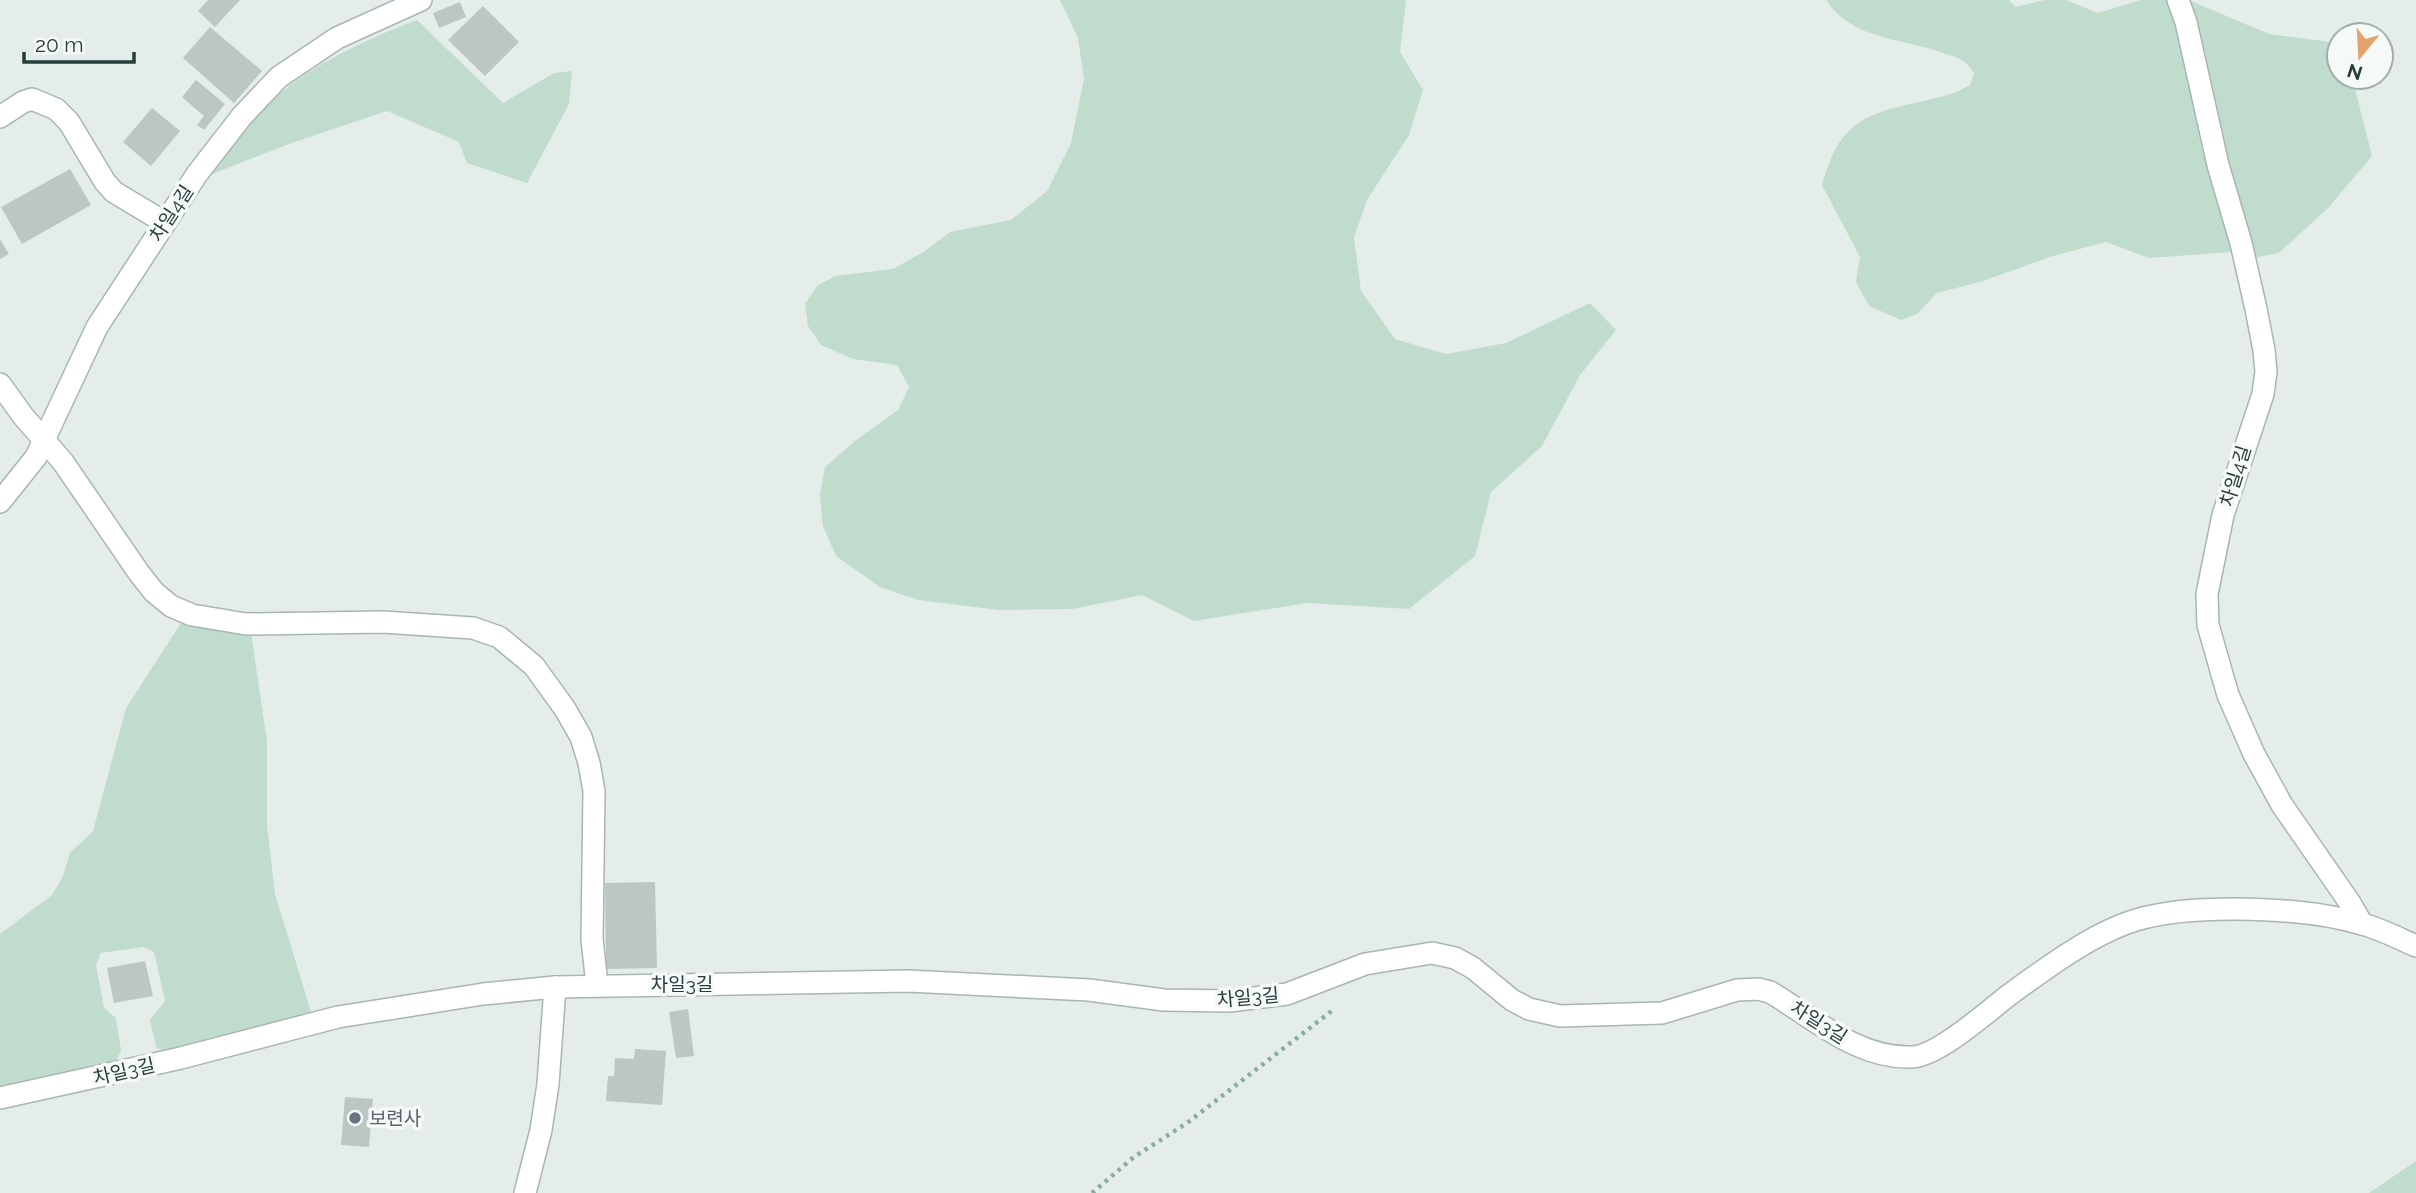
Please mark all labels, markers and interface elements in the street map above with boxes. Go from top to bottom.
scale bar [24,21,135,65]
north arrow [2325,21,2395,91]
text: 20 m [35,32,83,57]
text: N [2344,59,2365,85]
street label: 차일4길 [145,181,197,245]
street label: 차일4길 [2215,443,2255,509]
street label: 차일3길 [651,973,713,995]
street label: 차일3길 [1216,983,1280,1011]
street label: 차일3길 [1787,996,1851,1048]
street label: 차일3길 [91,1053,157,1089]
place label: 보련사 [369,1107,421,1129]
marker: 보련사 [347,1110,363,1126]

